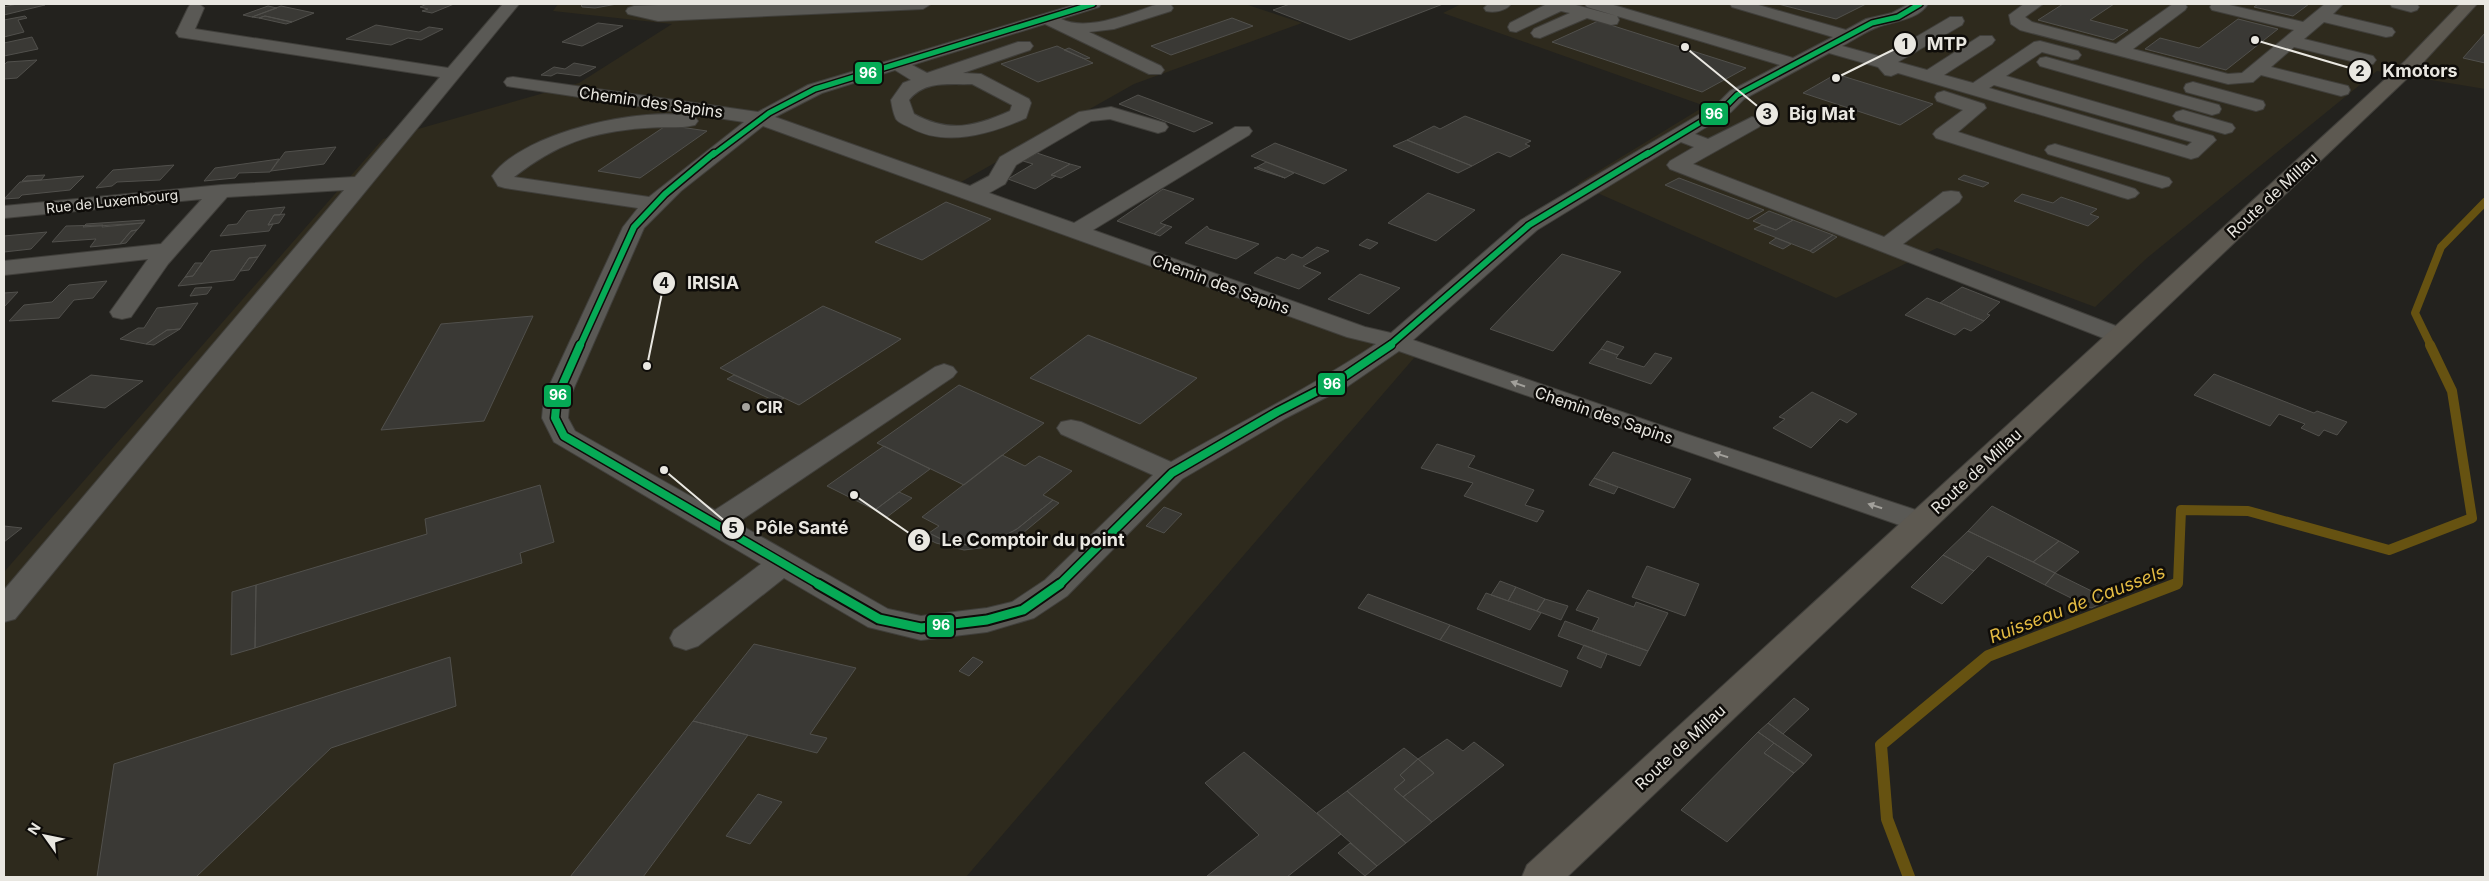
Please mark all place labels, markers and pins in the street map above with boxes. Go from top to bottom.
callout: MTP [1892,27,1978,60]
callout: Kmotors [2347,54,2468,87]
callout: Big Mat [1754,98,1865,131]
callout: IRISIA [651,266,749,299]
place label: CIR [756,397,783,417]
marker: CIR [740,401,752,413]
callout: Pôle Santé [721,511,859,544]
callout: Le Comptoir du point [907,523,1135,556]

